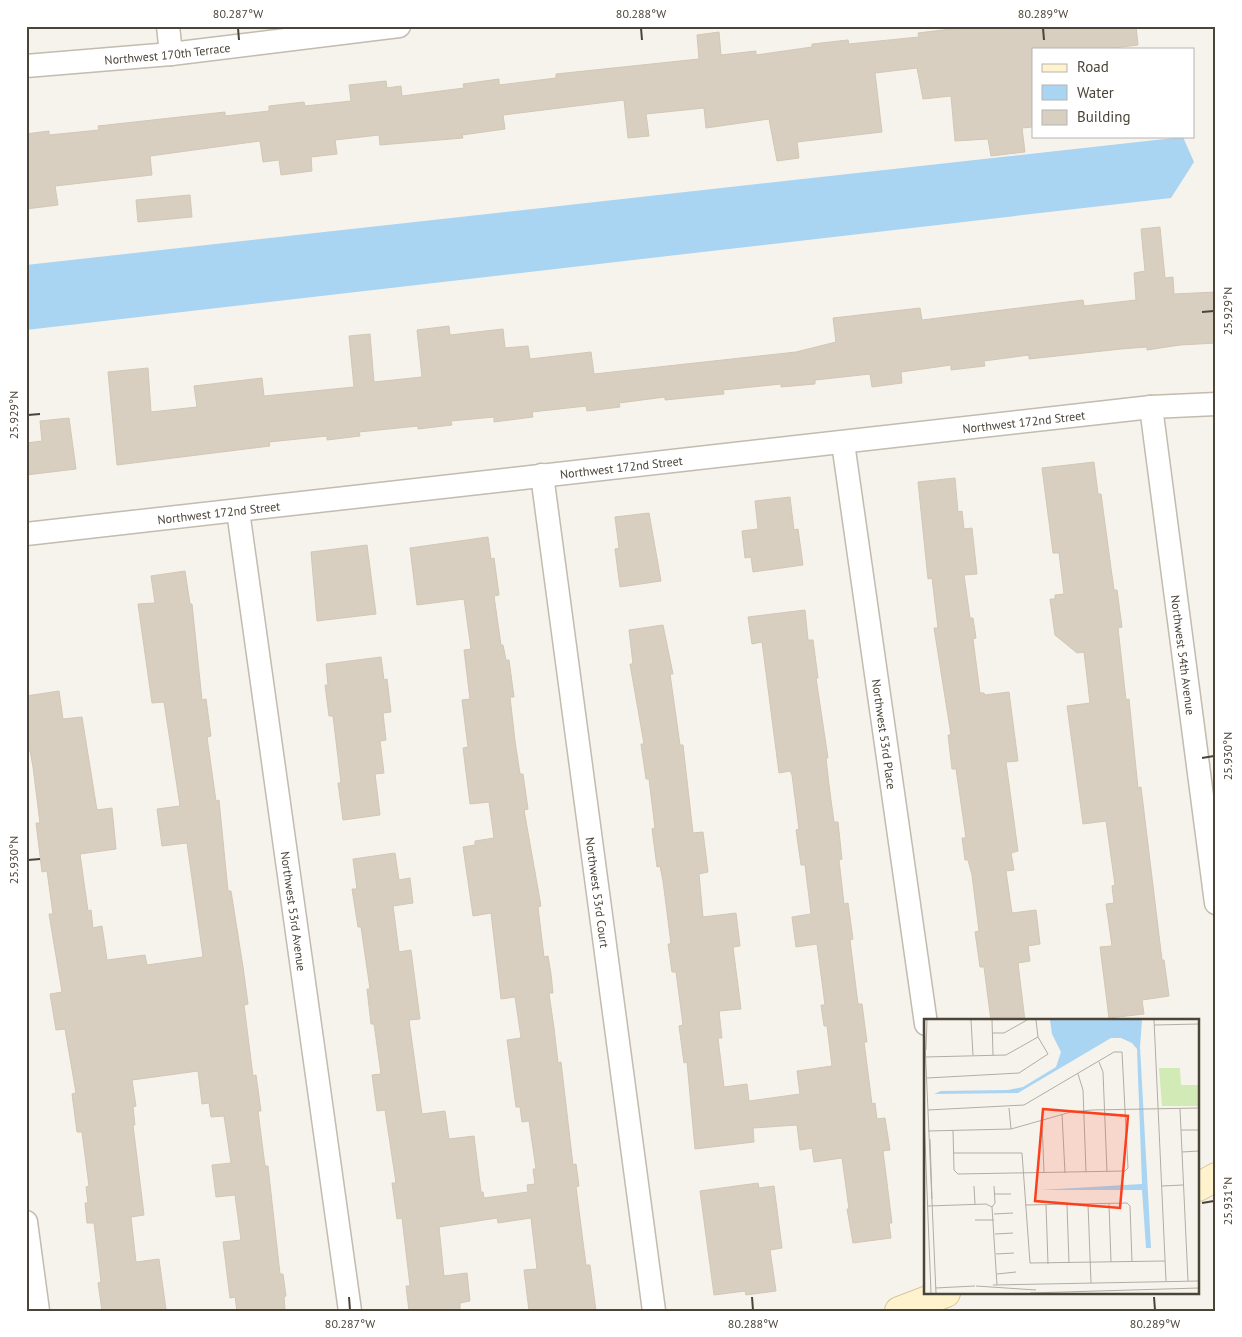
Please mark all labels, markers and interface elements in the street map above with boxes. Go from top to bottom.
text: 80.287°W [213,6,263,21]
text: 80.288°W [616,6,666,21]
text: 80.289°W [1018,6,1068,21]
street label: Northwest 170th Terrace [104,39,231,67]
legend [1032,48,1194,138]
text: Road [1077,57,1109,76]
text: Water [1077,83,1114,102]
text: Building [1077,107,1131,126]
text: 25.929°N [1220,287,1235,335]
text: 25.929°N [6,391,21,439]
street label: Northwest 172nd Street [962,407,1086,436]
street label: Northwest 172nd Street [559,452,683,481]
street label: Northwest 172nd Street [157,498,281,527]
street label: Northwest 54th Avenue [1168,594,1199,716]
street label: Northwest 53rd Place [869,678,900,790]
text: 25.930°N [1220,732,1235,780]
text: 25.930°N [6,836,21,884]
street label: Northwest 53rd Court [583,836,613,949]
street label: Northwest 53rd Avenue [278,850,310,972]
inset map [924,1019,1200,1294]
text: 25.931°N [1220,1177,1235,1225]
text: 80.287°W [325,1316,375,1331]
text: 80.288°W [728,1316,778,1331]
text: 80.289°W [1130,1316,1180,1331]

